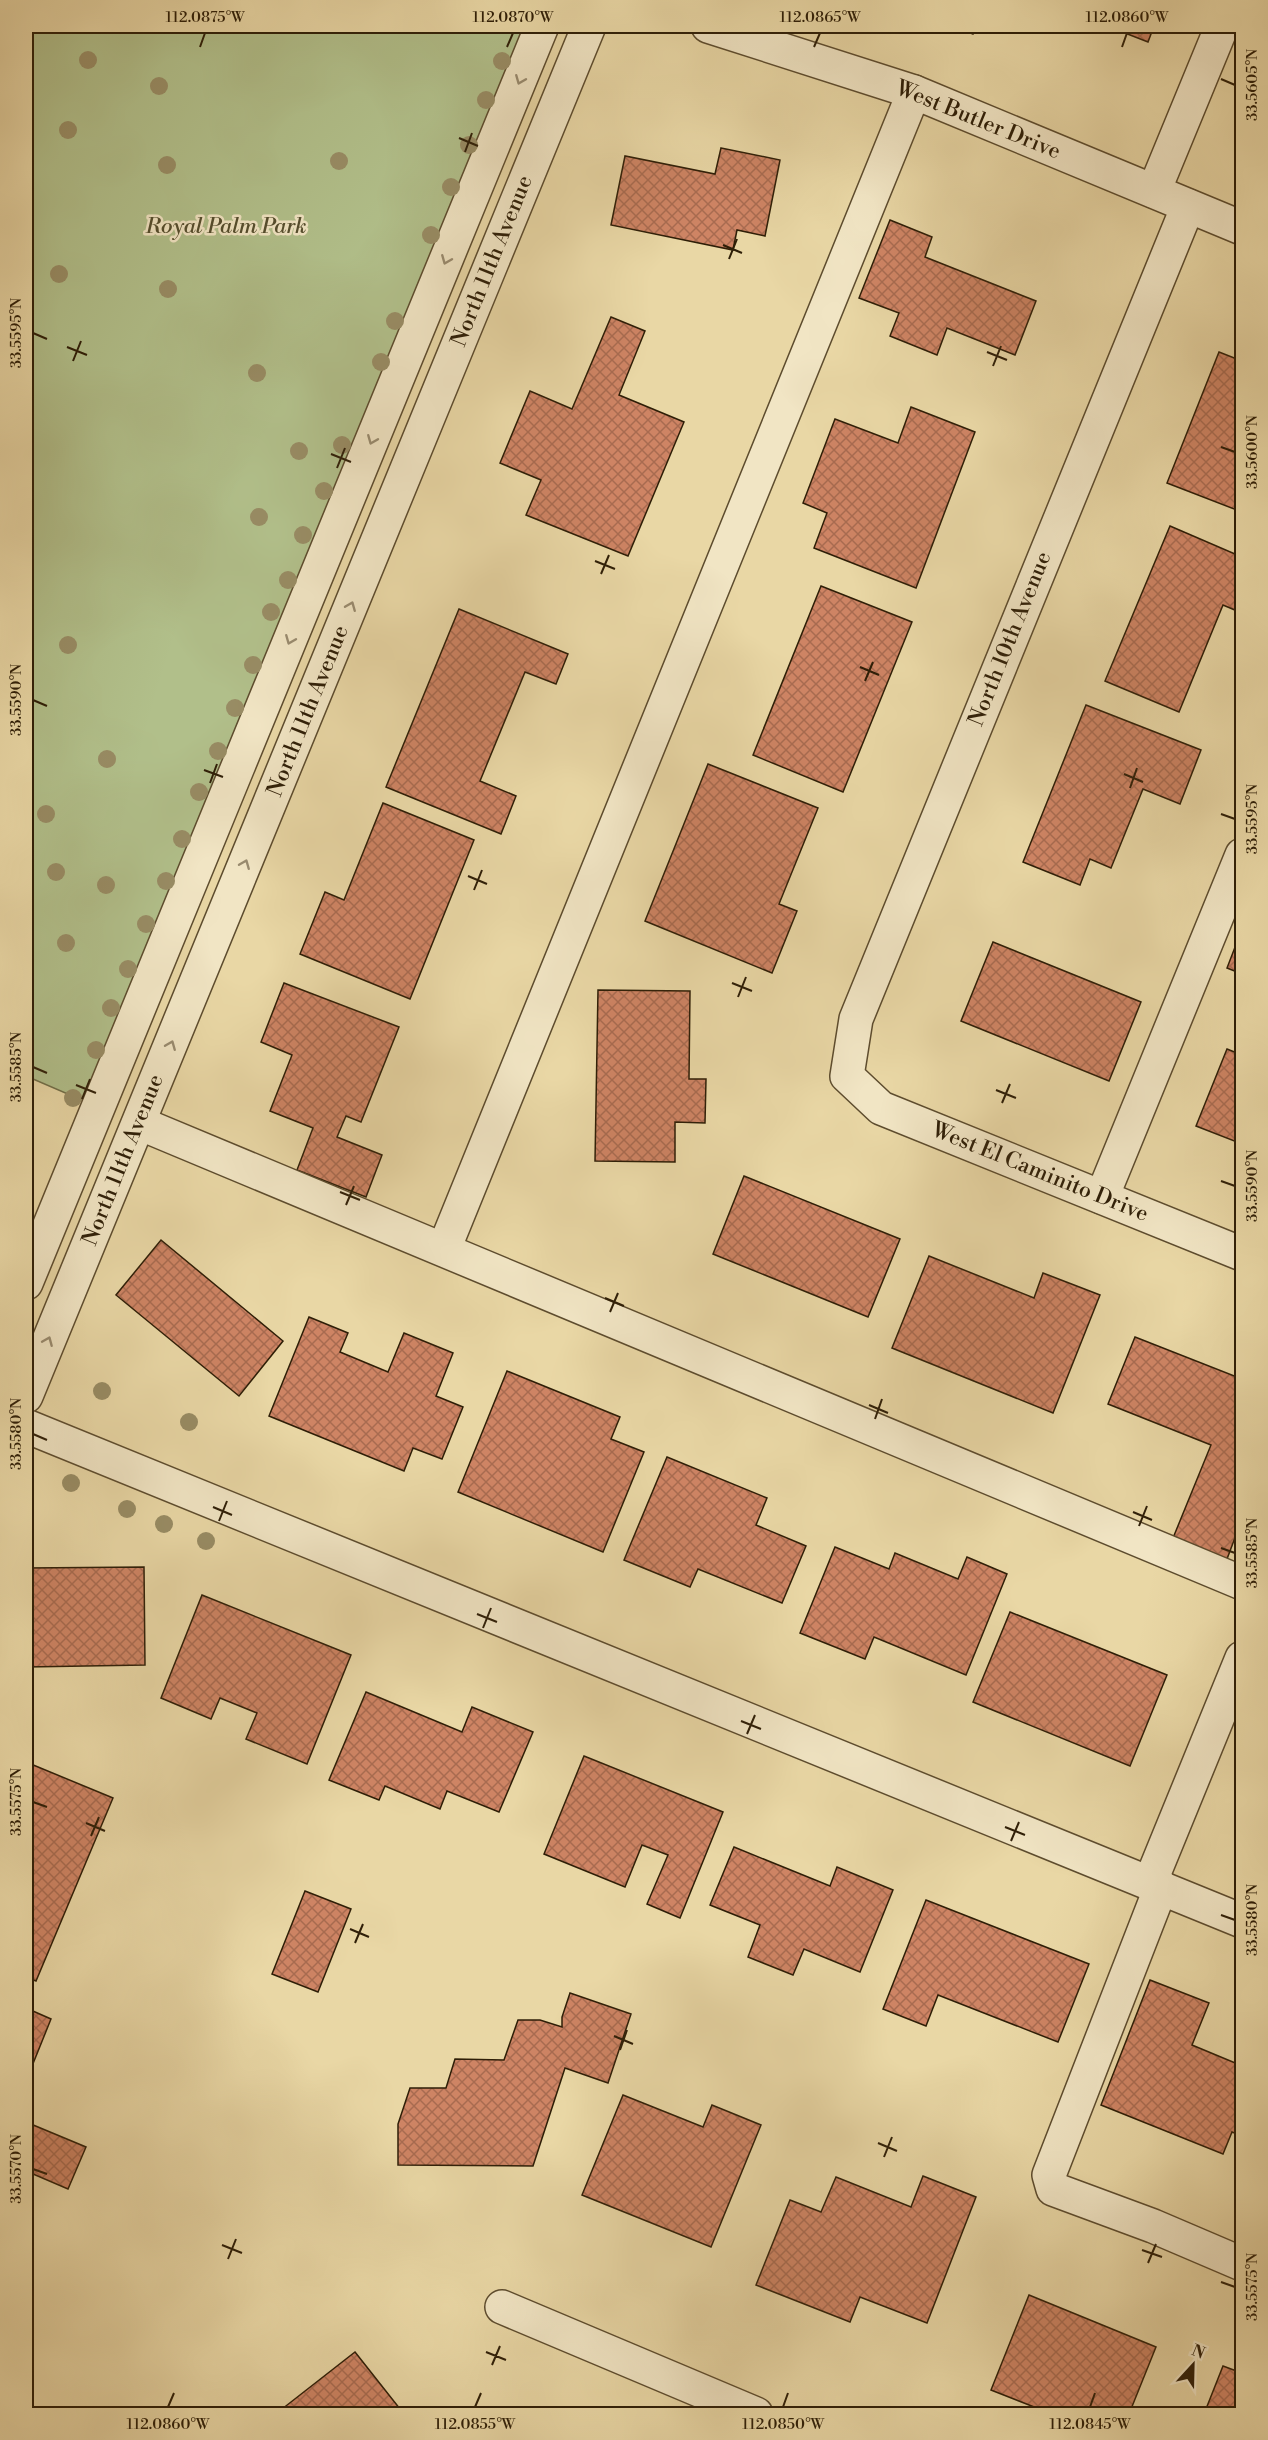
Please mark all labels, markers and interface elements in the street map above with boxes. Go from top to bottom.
text: 112.0875°W [165,8,245,27]
text: 112.0870°W [473,8,554,27]
text: 112.0865°W [779,8,861,27]
text: 112.0860°W [1086,8,1169,27]
text: 33.5605°N [1243,49,1262,121]
one-way arrow [515,73,527,84]
street label: West Butler Drive [891,74,1064,165]
street label: North 11th Avenue [445,171,539,351]
park label: Royal Palm Park [145,213,307,240]
one-way arrow [441,254,453,265]
text: 33.5595°N [7,298,26,368]
text: 33.5600°N [1243,415,1262,489]
one-way arrow [367,434,379,445]
street label: North 10th Avenue [963,548,1057,730]
one-way arrow [343,602,356,612]
street label: North 11th Avenue [261,621,355,801]
one-way arrow [285,634,297,645]
text: 33.5590°N [7,664,26,736]
text: 33.5595°N [1243,784,1262,854]
one-way arrow [238,860,250,871]
text: 33.5585°N [7,1032,26,1102]
one-way arrow [164,1040,176,1051]
street label: North 11th Avenue [76,1070,170,1250]
street label: West El Caminito Drive [927,1116,1152,1228]
text: 33.5590°N [1243,1150,1262,1222]
one-way arrow [41,1337,53,1348]
text: 33.5580°N [7,1398,26,1470]
text: 33.5585°N [1243,1518,1262,1588]
text: 33.5575°N [7,1768,26,1836]
text: 33.5580°N [1243,1884,1262,1956]
text: 33.5570°N [7,2134,26,2204]
text: 33.5575°N [1243,2253,1262,2321]
north arrow [1163,2335,1223,2395]
text: N [1189,2340,1208,2364]
text: 112.0860°W [127,2415,210,2434]
text: 112.0855°W [435,2415,516,2434]
text: 112.0850°W [742,2415,824,2434]
text: 112.0845°W [1049,2415,1131,2434]

